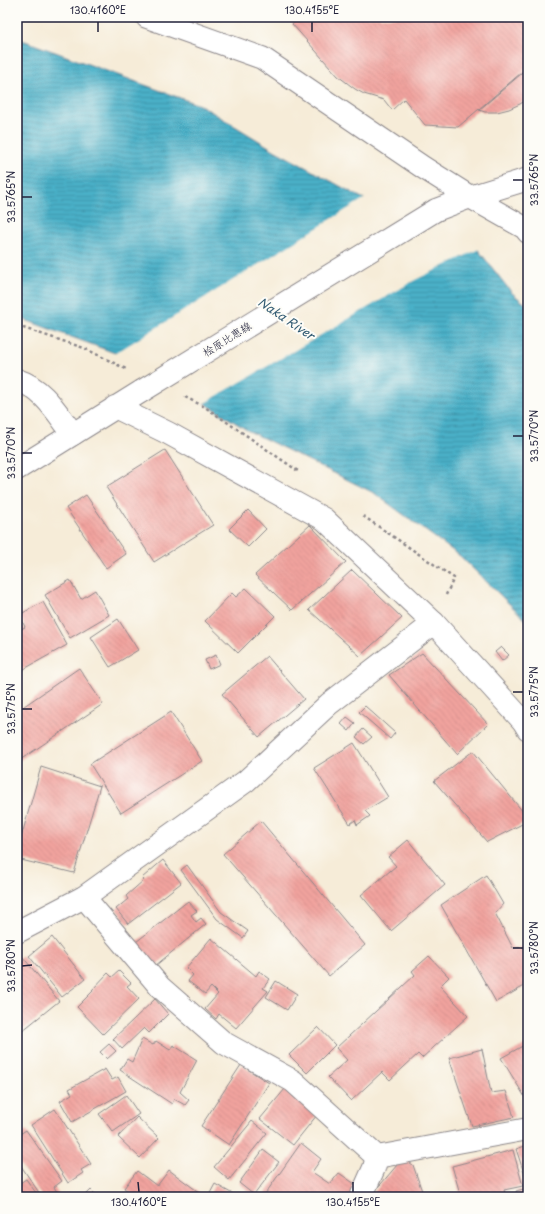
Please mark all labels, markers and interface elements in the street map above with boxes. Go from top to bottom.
text: 130.4160°E [70,2,126,17]
text: 130.4155°E [285,2,339,17]
text: 33.5765°N [526,154,541,206]
text: 33.5765°N [3,171,18,223]
water label: Naka River [255,293,320,344]
street label: 桧原比恵線 [199,317,255,360]
text: 33.5770°N [526,409,541,462]
text: 33.5770°N [3,426,18,479]
text: 33.5775°N [526,666,541,718]
text: 33.5775°N [3,683,18,735]
text: 33.5780°N [526,921,541,975]
text: 33.5780°N [3,939,18,993]
text: 130.4160°E [111,1194,167,1209]
text: 130.4155°E [326,1194,380,1209]

